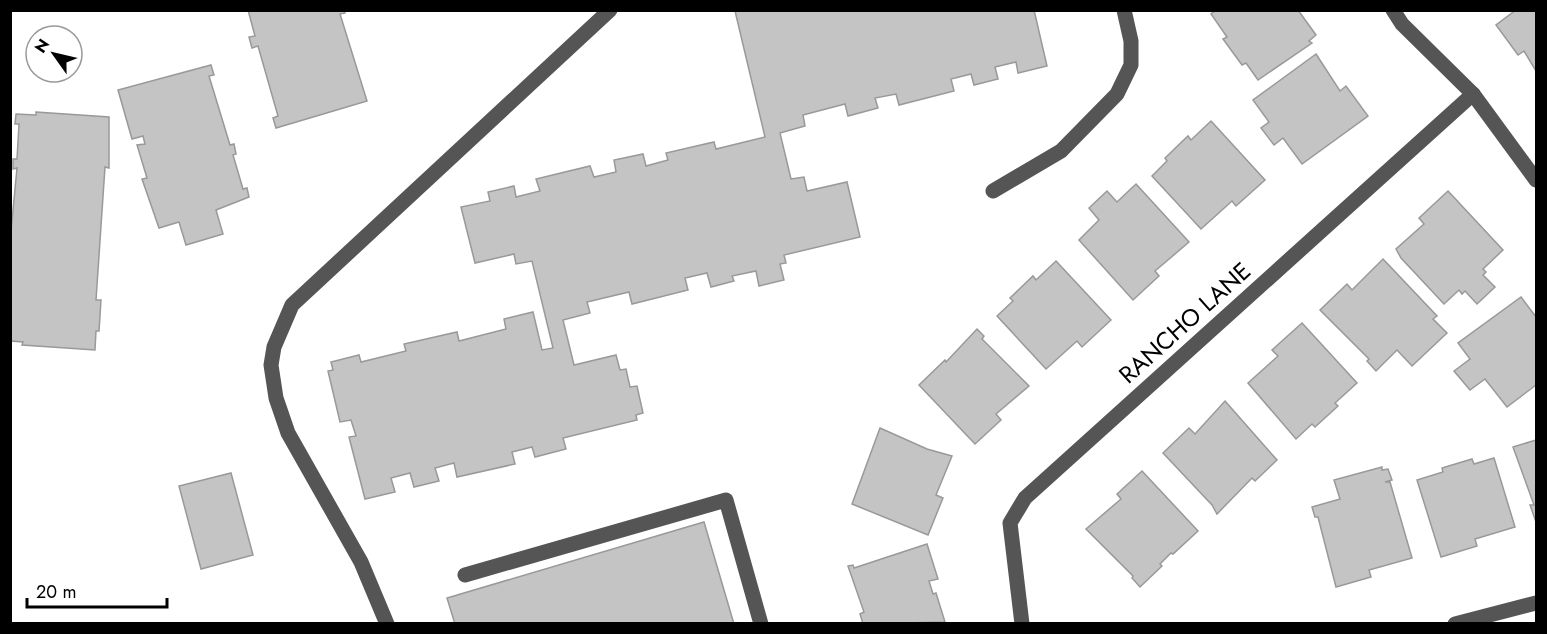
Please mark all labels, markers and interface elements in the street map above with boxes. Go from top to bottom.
north arrow [24,24,84,84]
text: N [29,34,55,58]
street label: RANCHO LANE [1111,254,1258,391]
scale bar [27,571,166,609]
text: 20 m [36,579,76,605]

